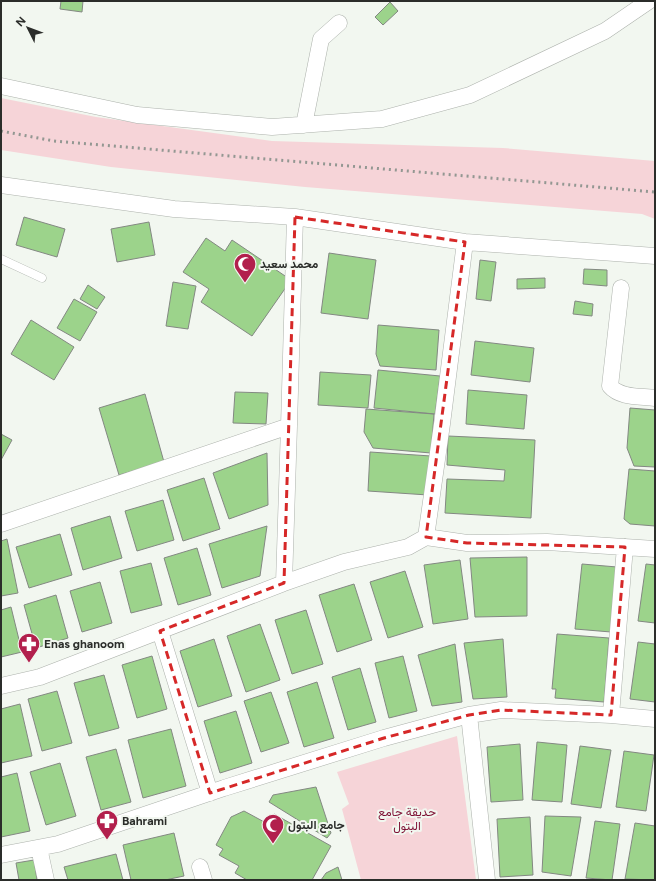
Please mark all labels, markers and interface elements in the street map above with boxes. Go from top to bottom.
north arrow [8,8,48,48]
text: N [13,14,29,29]
mosque icon: محمد سعيد [232,251,258,284]
place label: محمد سعيد [260,257,319,271]
pharmacy icon: Enas ghanoom [16,631,42,664]
place label: Enas ghanoom [44,637,124,651]
park label: حديقة جامع البتول [378,805,436,834]
pharmacy icon: Bahrami [94,808,120,841]
mosque icon: جامع البتول [260,812,286,845]
place label: Bahrami [122,814,167,828]
place label: جامع البتول [288,818,345,833]

